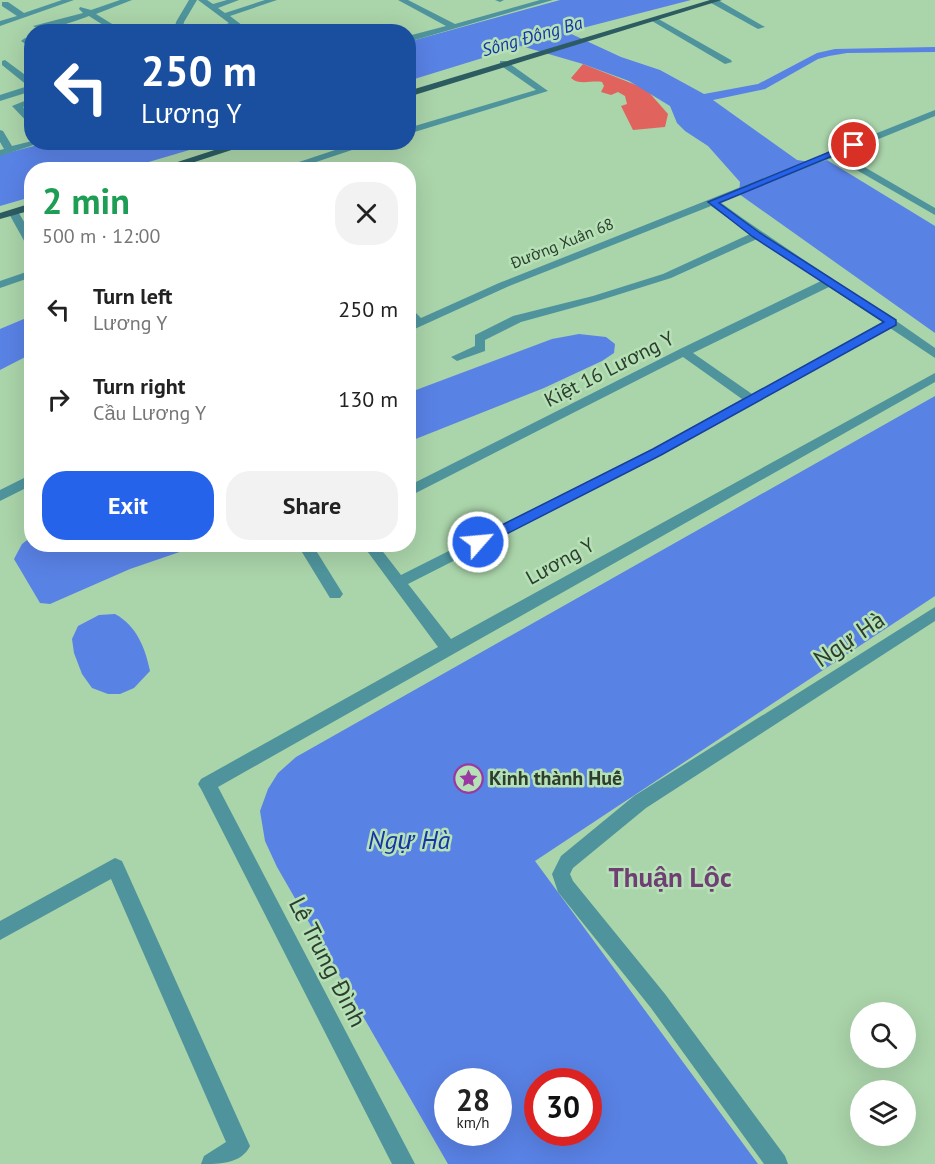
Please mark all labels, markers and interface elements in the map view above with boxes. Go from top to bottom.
water label: Sông Đông Ba [479,11,585,61]
text: 250 m [141,43,257,98]
icon: left [42,48,120,126]
text: Lương Y [141,96,241,130]
pin [828,119,879,170]
icon: arrive [837,128,870,161]
text: 2 min [42,177,130,224]
button: close [335,182,398,245]
street label: Đường Xuân 68 [507,213,616,273]
text: 500 m · 12:00 [42,223,160,249]
text: Turn left [93,282,173,310]
icon: left [42,293,75,326]
text: 250 m [338,295,398,323]
text: Lương Y [93,310,167,336]
street label: Kiệt 16 Lương Y [540,325,679,413]
text: Turn right [93,372,185,400]
icon: right [42,383,75,416]
text: 130 m [338,385,398,413]
text: Cầu Lương Y [93,400,206,426]
button: Exit [42,471,214,540]
button: Share [226,471,398,540]
position arrow [446,510,510,574]
street label: Lương Y [521,531,600,590]
street label: Ngự Hà [807,604,891,674]
place icon: Kinh thành Huế [452,762,484,794]
place label: Kinh thành Huế [489,765,622,791]
water label: Ngự Hà [368,823,451,856]
district label: Thuận Lộc [608,860,732,894]
street label: Lê Trung Đình [282,892,374,1032]
map controls [850,1002,916,1146]
button: search [850,1002,916,1068]
speed limit sign: 30 [524,1068,602,1146]
text: 28 [456,1080,490,1119]
button: layers [850,1080,916,1146]
text: km/h [457,1113,489,1132]

